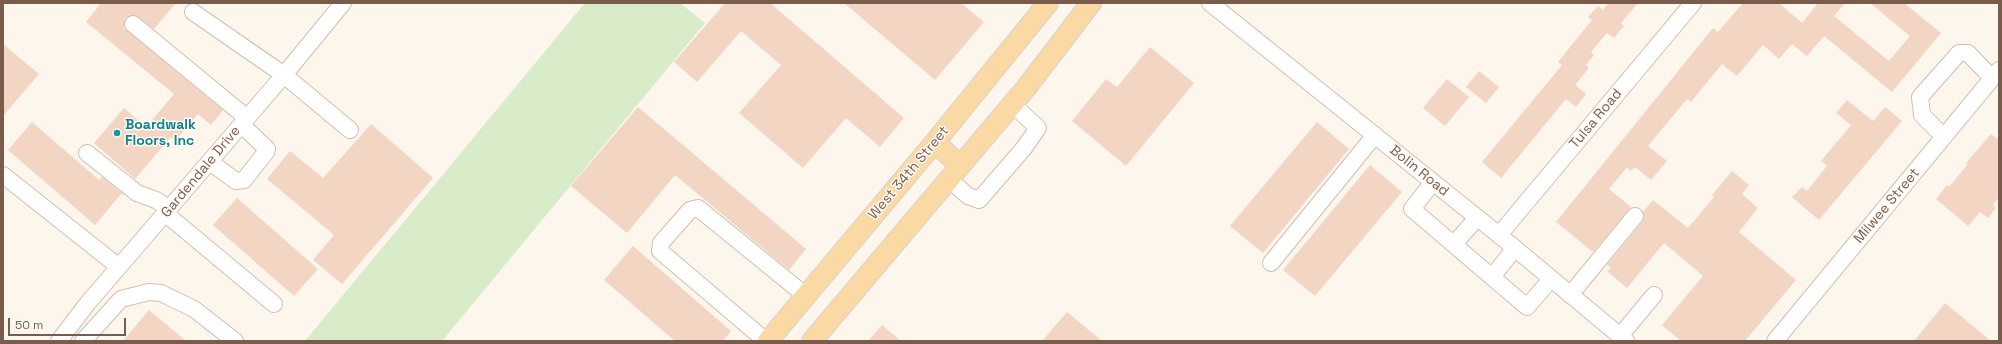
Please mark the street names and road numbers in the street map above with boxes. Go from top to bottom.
street label: Tulsa Road [1566,86,1626,152]
street label: Gardendale Drive [158,123,244,221]
street label: West 34th Street [865,123,953,223]
street label: Bolin Road [1386,142,1452,200]
street label: Milwee Street [1851,165,1923,247]

